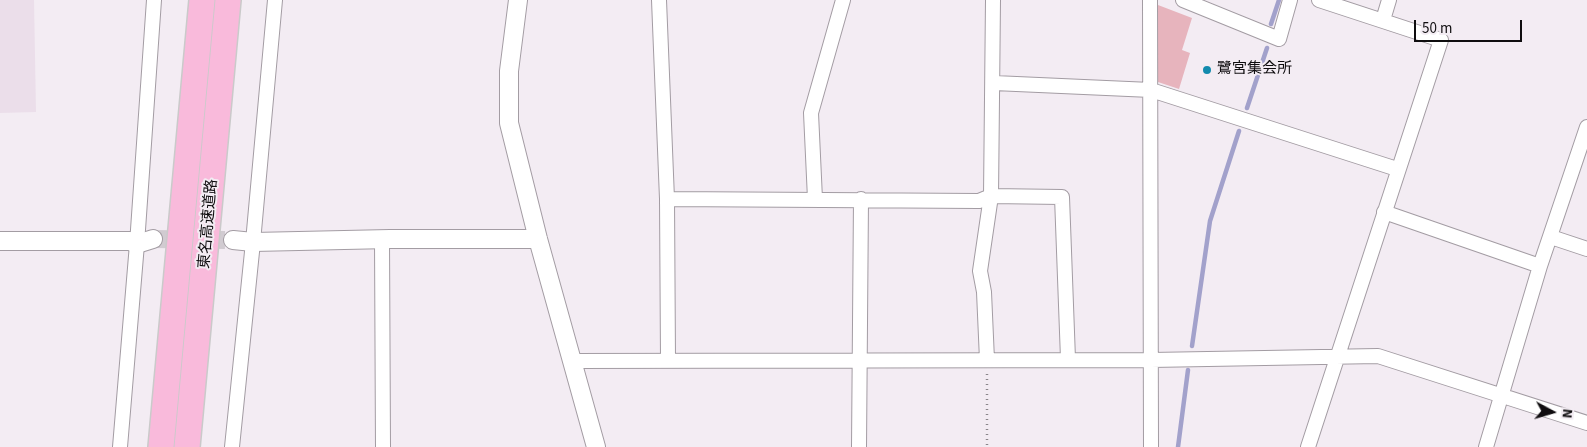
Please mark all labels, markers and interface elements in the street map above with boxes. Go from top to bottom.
scale bar [1417,10,1524,42]
text: 50 m [1422,18,1452,39]
place label: 鷺宮集会所 [1217,61,1292,79]
marker: 鷺宮集会所 [1201,64,1213,76]
street label: 東名高速道路 [196,178,222,270]
north arrow [1527,387,1577,437]
text: N [1556,408,1577,419]

